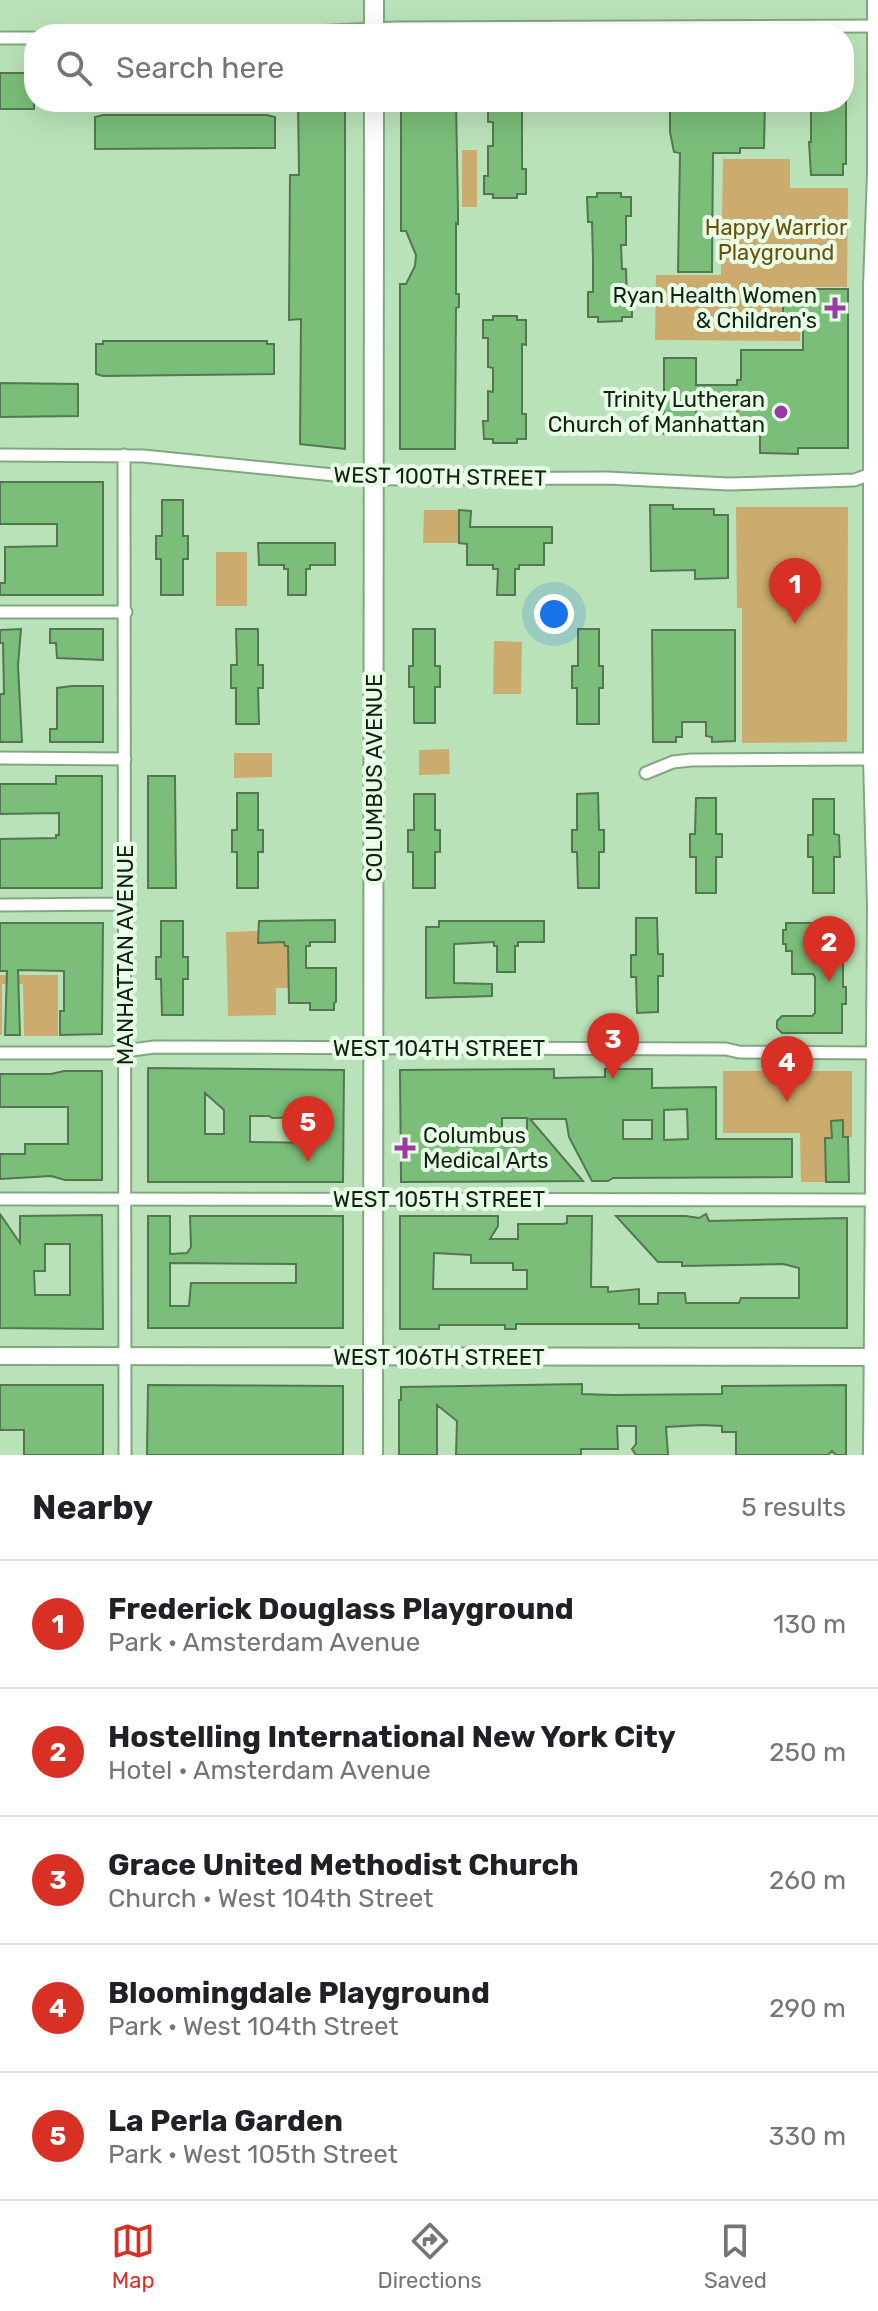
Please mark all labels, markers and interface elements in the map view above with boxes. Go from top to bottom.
search box [24,24,854,112]
icon: search [52,46,96,90]
text: Search here [116,50,284,86]
park label: Happy Warrior Playground [705,214,848,266]
place label: Ryan Health Women & Children's [612,282,817,334]
marker: Ryan Health Women & Children's [824,297,846,319]
place label: Trinity Lutheran Church of Manhattan [548,386,765,438]
marker: Trinity Lutheran Church of Manhattan [772,403,790,421]
street label: WEST 100TH STREET [333,461,547,492]
pin: 1 [769,558,821,624]
your location [534,594,574,634]
street label: COLUMBUS AVENUE [361,674,388,882]
street label: MANHATTAN AVENUE [112,845,139,1065]
pin: 2 [803,916,855,982]
pin: 3 [587,1013,639,1079]
street label: WEST 104TH STREET [333,1035,546,1062]
pin: 4 [761,1036,813,1102]
pin: 5 [282,1096,334,1162]
place label: Columbus Medical Arts [423,1122,549,1174]
marker: Columbus Medical Arts [394,1137,416,1159]
street label: WEST 105TH STREET [333,1186,545,1213]
street label: WEST 106TH STREET [333,1344,545,1371]
text: Nearby [32,1487,153,1528]
text: 5 results [741,1492,846,1523]
text: Frederick Douglass Playground [108,1591,574,1627]
text: 1 [52,1609,64,1640]
text: 130 m [773,1609,846,1640]
text: Park · Amsterdam Avenue [108,1627,420,1658]
text: Hostelling International New York City [108,1719,676,1755]
text: 2 [50,1737,66,1768]
text: 250 m [769,1737,846,1768]
text: Hotel · Amsterdam Avenue [108,1755,431,1786]
text: Grace United Methodist Church [108,1847,579,1883]
text: 3 [49,1865,67,1896]
text: 260 m [769,1865,846,1896]
text: Church · West 104th Street [108,1883,433,1914]
text: Bloomingdale Playground [108,1975,490,2011]
text: 4 [49,1993,67,2024]
text: 290 m [769,1993,846,2024]
text: Park · West 104th Street [108,2011,399,2042]
text: La Perla Garden [108,2103,343,2139]
text: 5 [50,2121,66,2152]
text: 330 m [769,2121,846,2152]
text: Park · West 105th Street [108,2139,398,2170]
tab: Map [111,2219,155,2294]
tab: Directions [377,2219,482,2294]
tab: Saved [704,2219,767,2294]

